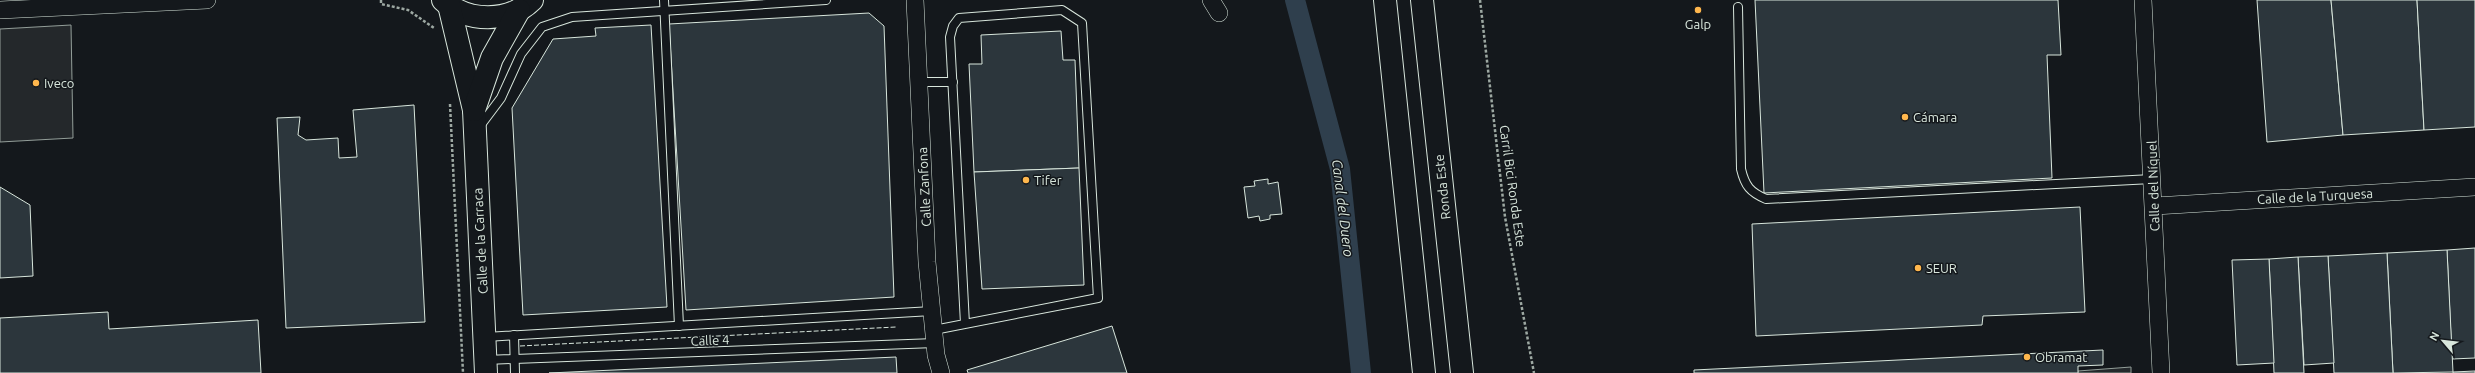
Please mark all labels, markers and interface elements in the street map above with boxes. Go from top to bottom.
marker: Galp [1693,5,1703,15]
place label: Galp [1685,17,1711,31]
place label: Iveco [44,76,74,90]
marker: Iveco [31,78,41,88]
place label: Cámara [1913,110,1957,124]
marker: Cámara [1900,112,1910,122]
street label: Carril Bici Ronda Este [1497,124,1529,248]
street label: Calle del Níquel [2144,140,2162,232]
street label: Calle Zanfona [915,147,933,227]
street label: Ronda Este [1432,154,1452,220]
water label: Canal del Duero [1329,158,1357,258]
place label: Tifer [1034,173,1062,187]
marker: Tifer [1021,175,1031,185]
street label: Calle de la Turquesa [2257,186,2373,206]
street label: Calle de la Carraca [470,188,490,294]
place label: SEUR [1926,261,1957,275]
marker: SEUR [1913,263,1923,273]
north arrow [2423,321,2463,361]
text: N [2427,330,2441,343]
street label: Calle 4 [690,332,730,348]
place label: Obramat [2035,350,2087,364]
marker: Obramat [2022,352,2032,362]

